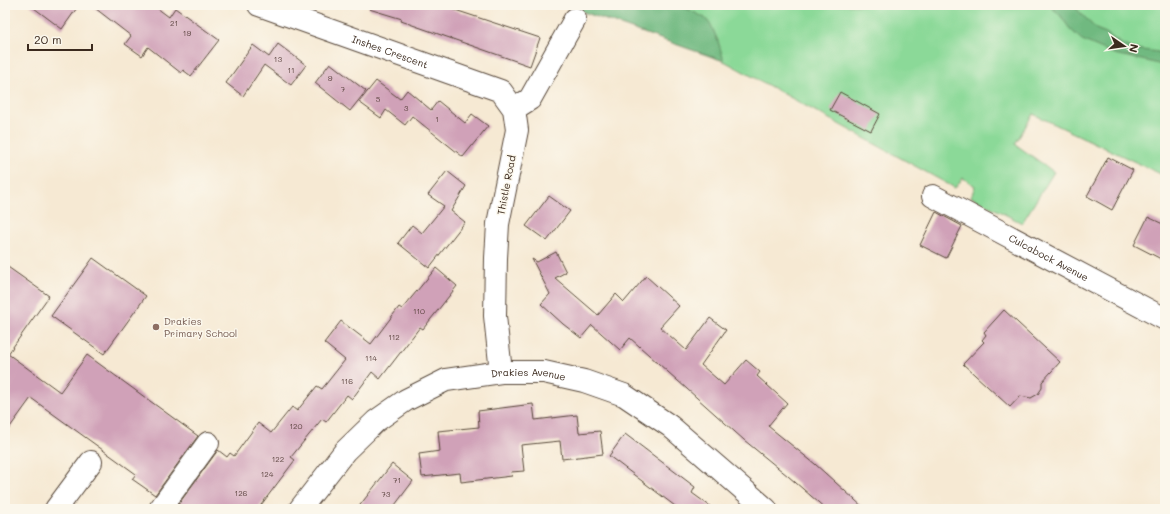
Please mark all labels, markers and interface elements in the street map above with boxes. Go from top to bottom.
house number: 21 [170,18,178,28]
scale bar [28,26,92,52]
north arrow [1104,26,1144,66]
house number: 19 [183,28,191,38]
text: 20 m [34,31,62,47]
street label: Inshes Crescent [350,32,430,72]
text: N [1126,43,1142,54]
house number: 13 [274,54,282,64]
house number: 11 [287,65,295,75]
house number: 9 [328,73,333,83]
house number: 7 [341,84,346,94]
house number: 5 [376,94,381,104]
house number: 3 [404,103,409,113]
house number: 1 [435,114,439,124]
street label: Thistle Road [493,154,519,216]
street label: Culcabock Avenue [1006,230,1091,284]
house number: 110 [413,306,425,316]
place label: Drakies Primary School [164,314,237,340]
marker: Drakies Primary School [151,322,161,332]
house number: 112 [388,332,400,342]
house number: 114 [365,353,377,363]
street label: Drakies Avenue [490,365,567,384]
house number: 116 [341,376,353,386]
house number: 120 [290,421,303,431]
house number: 122 [272,454,284,464]
house number: 124 [261,469,274,479]
house number: 71 [393,475,401,485]
house number: 126 [235,488,248,498]
house number: 73 [381,489,391,499]

